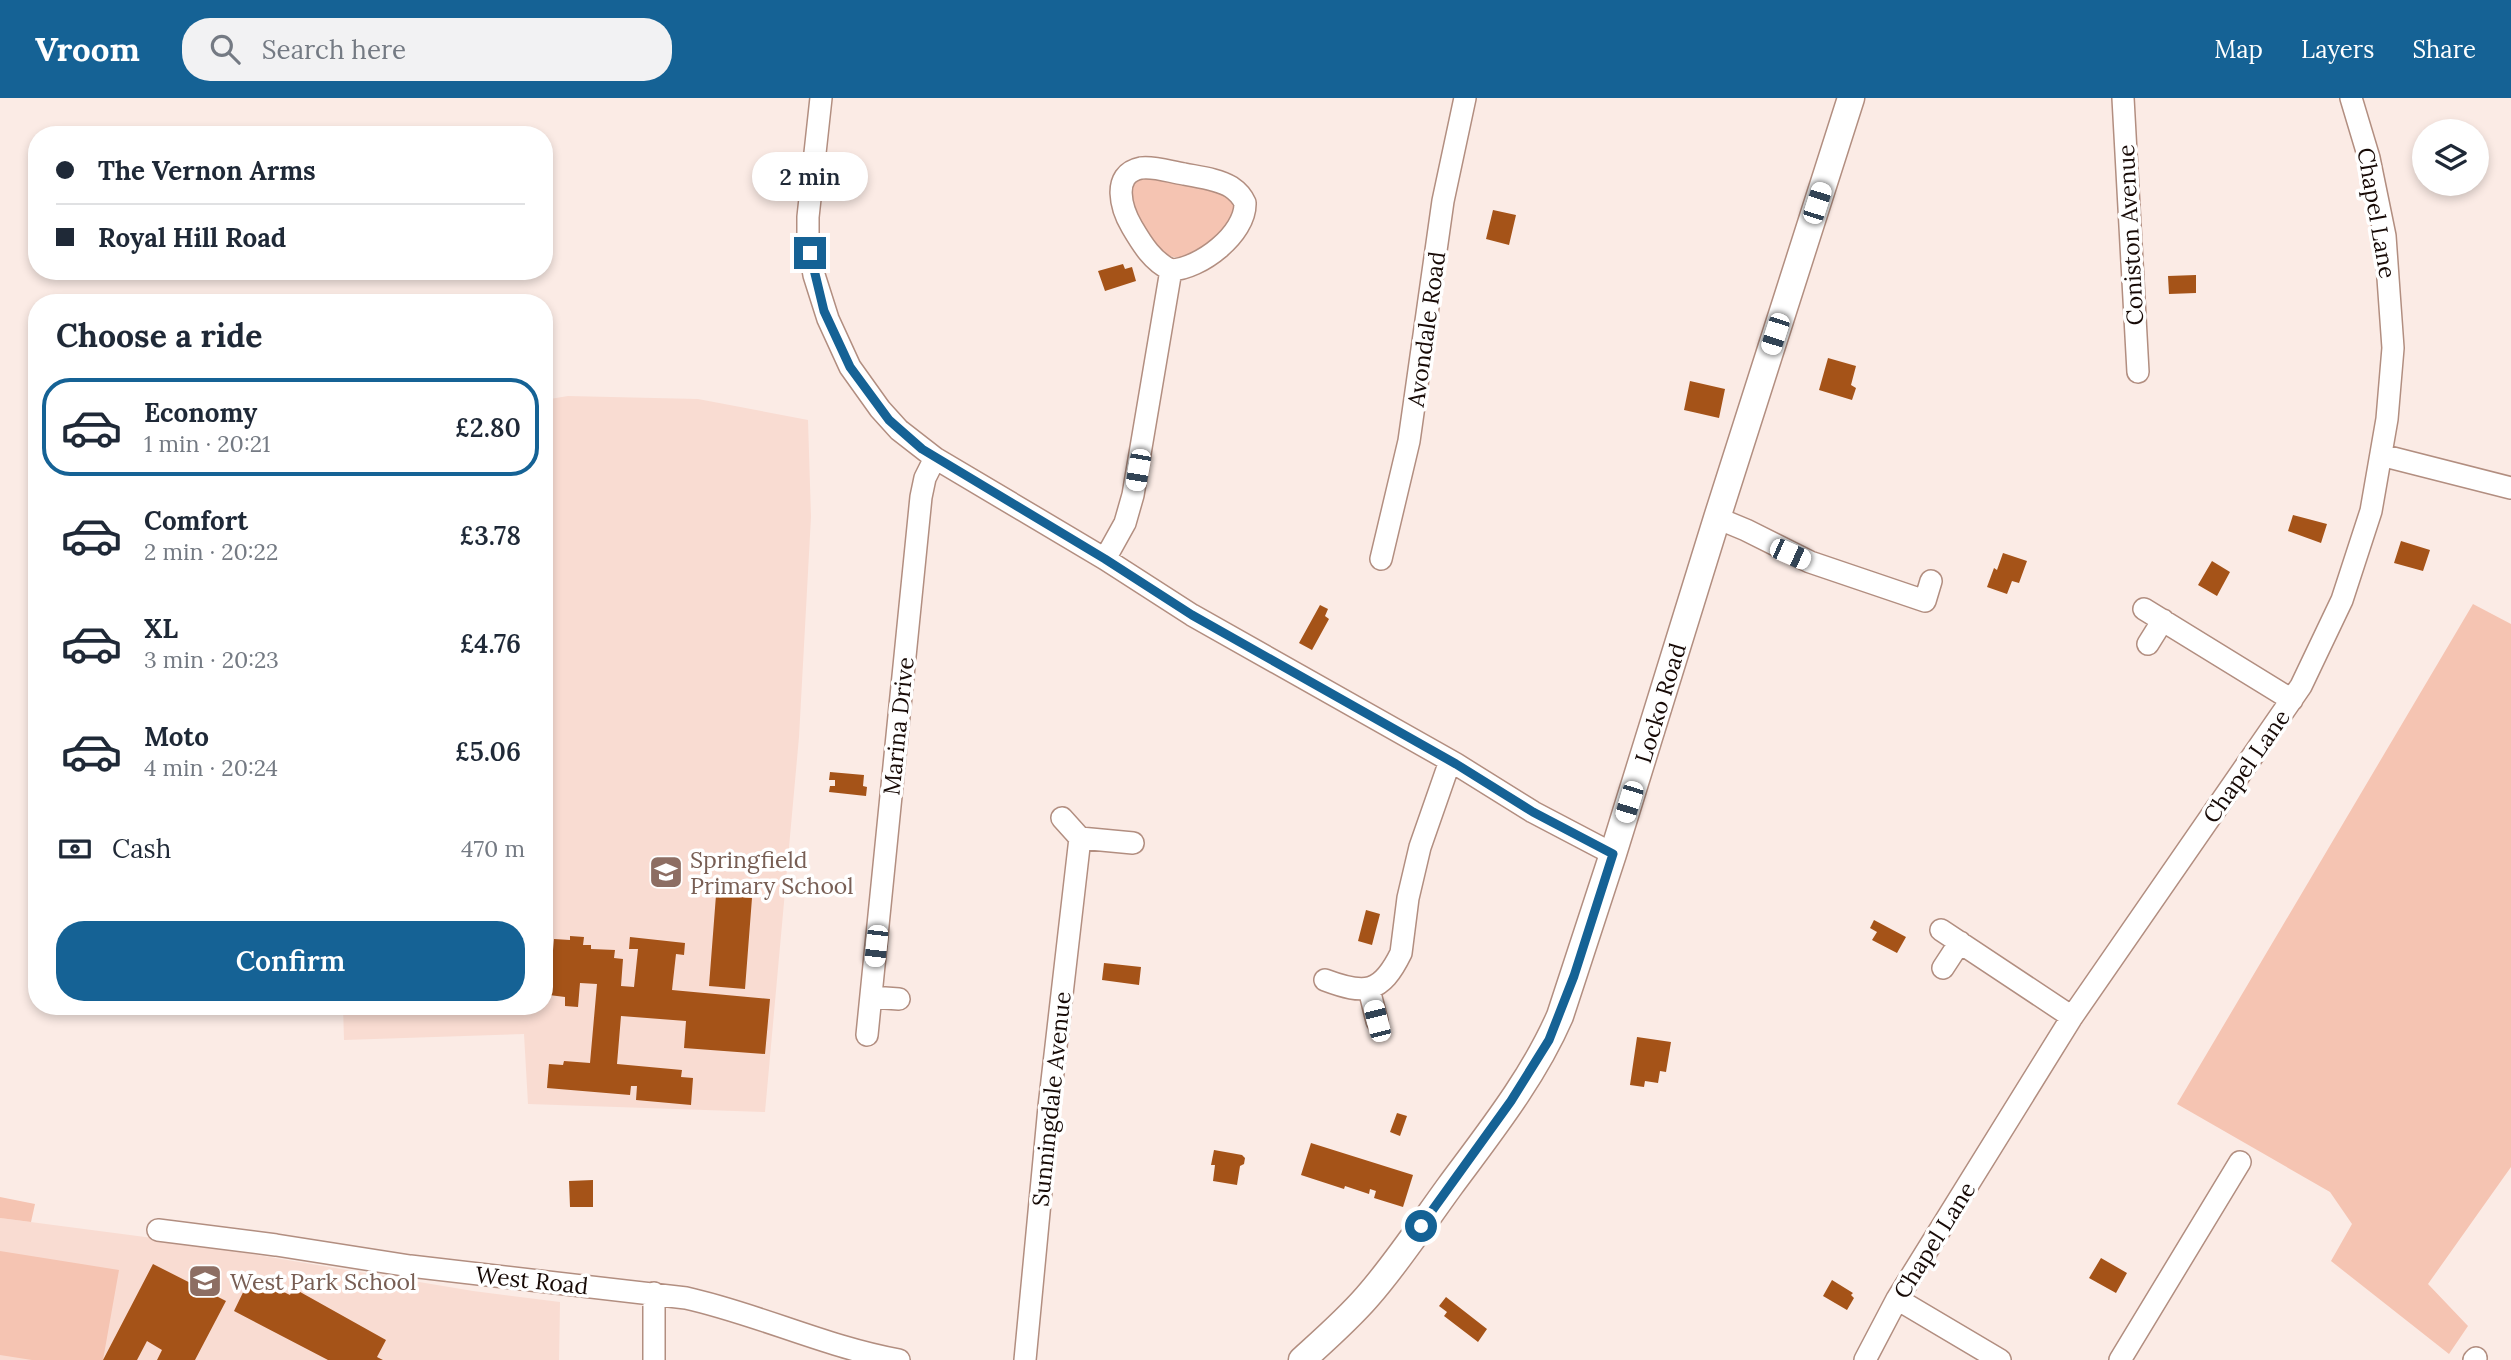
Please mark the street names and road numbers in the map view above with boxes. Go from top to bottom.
street label: Coniston Avenue [2111,144,2149,326]
street label: Chapel Lane [2351,145,2403,281]
street label: Avondale Road [1401,249,1451,410]
street label: Locko Road [1628,639,1692,767]
street label: Marina Drive [876,655,920,797]
street label: Chapel Lane [2196,703,2296,829]
street label: Sunningdale Avenue [1025,990,1077,1208]
street label: Chapel Lane [1887,1176,1981,1304]
street label: West Road [474,1260,590,1300]

